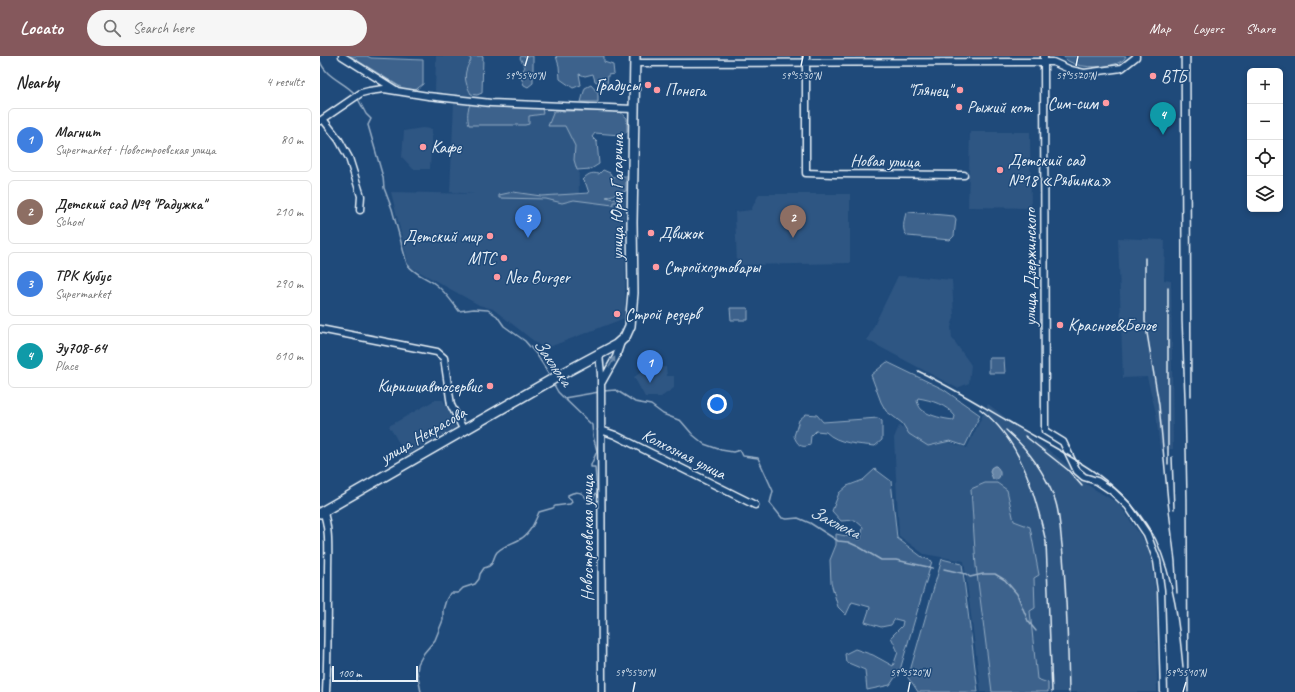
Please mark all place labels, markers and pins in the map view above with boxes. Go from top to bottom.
place label: ВТБ [1161,66,1188,87]
marker: ВТБ [1148,71,1158,81]
place label: Градусы [595,75,642,96]
marker: Градусы [643,80,653,90]
place label: Понега [665,80,708,101]
place label: "Глянец" [908,80,956,101]
marker: Понега [652,85,662,95]
marker: "Глянец" [955,85,965,95]
place label: Сим-сим [1048,93,1099,114]
place label: Рыжий кот [967,97,1034,118]
marker: Сим-сим [1101,98,1111,108]
marker: Рыжий кот [954,102,964,112]
pin: 4 [1150,102,1176,135]
place label: Кафе [431,137,462,158]
marker: Кафе [418,142,428,152]
place label: Детский сад №18 «Рябинка» [1008,150,1111,191]
marker: Детский сад №18 «Рябинка» [995,165,1005,175]
pin: 3 [515,205,541,238]
pin: 2 [780,205,806,238]
place label: Движок [659,223,705,244]
place label: Детский мир [404,226,484,247]
marker: Движок [646,228,656,238]
marker: Детский мир [485,231,495,241]
place label: МТС [468,248,498,269]
marker: МТС [499,253,509,263]
place label: Стройхозтовары [664,257,762,279]
marker: Стройхозтовары [651,262,661,272]
place label: Neo Burger [505,267,572,288]
marker: Neo Burger [492,272,502,282]
place label: Строй резерв [625,304,703,326]
marker: Строй резерв [612,309,622,319]
place label: Красное&Белое [1068,315,1157,336]
marker: Красное&Белое [1055,320,1065,330]
pin: 1 [637,350,663,383]
place label: Киришиавтосервис [377,376,483,397]
marker: Киришиавтосервис [485,381,495,391]

